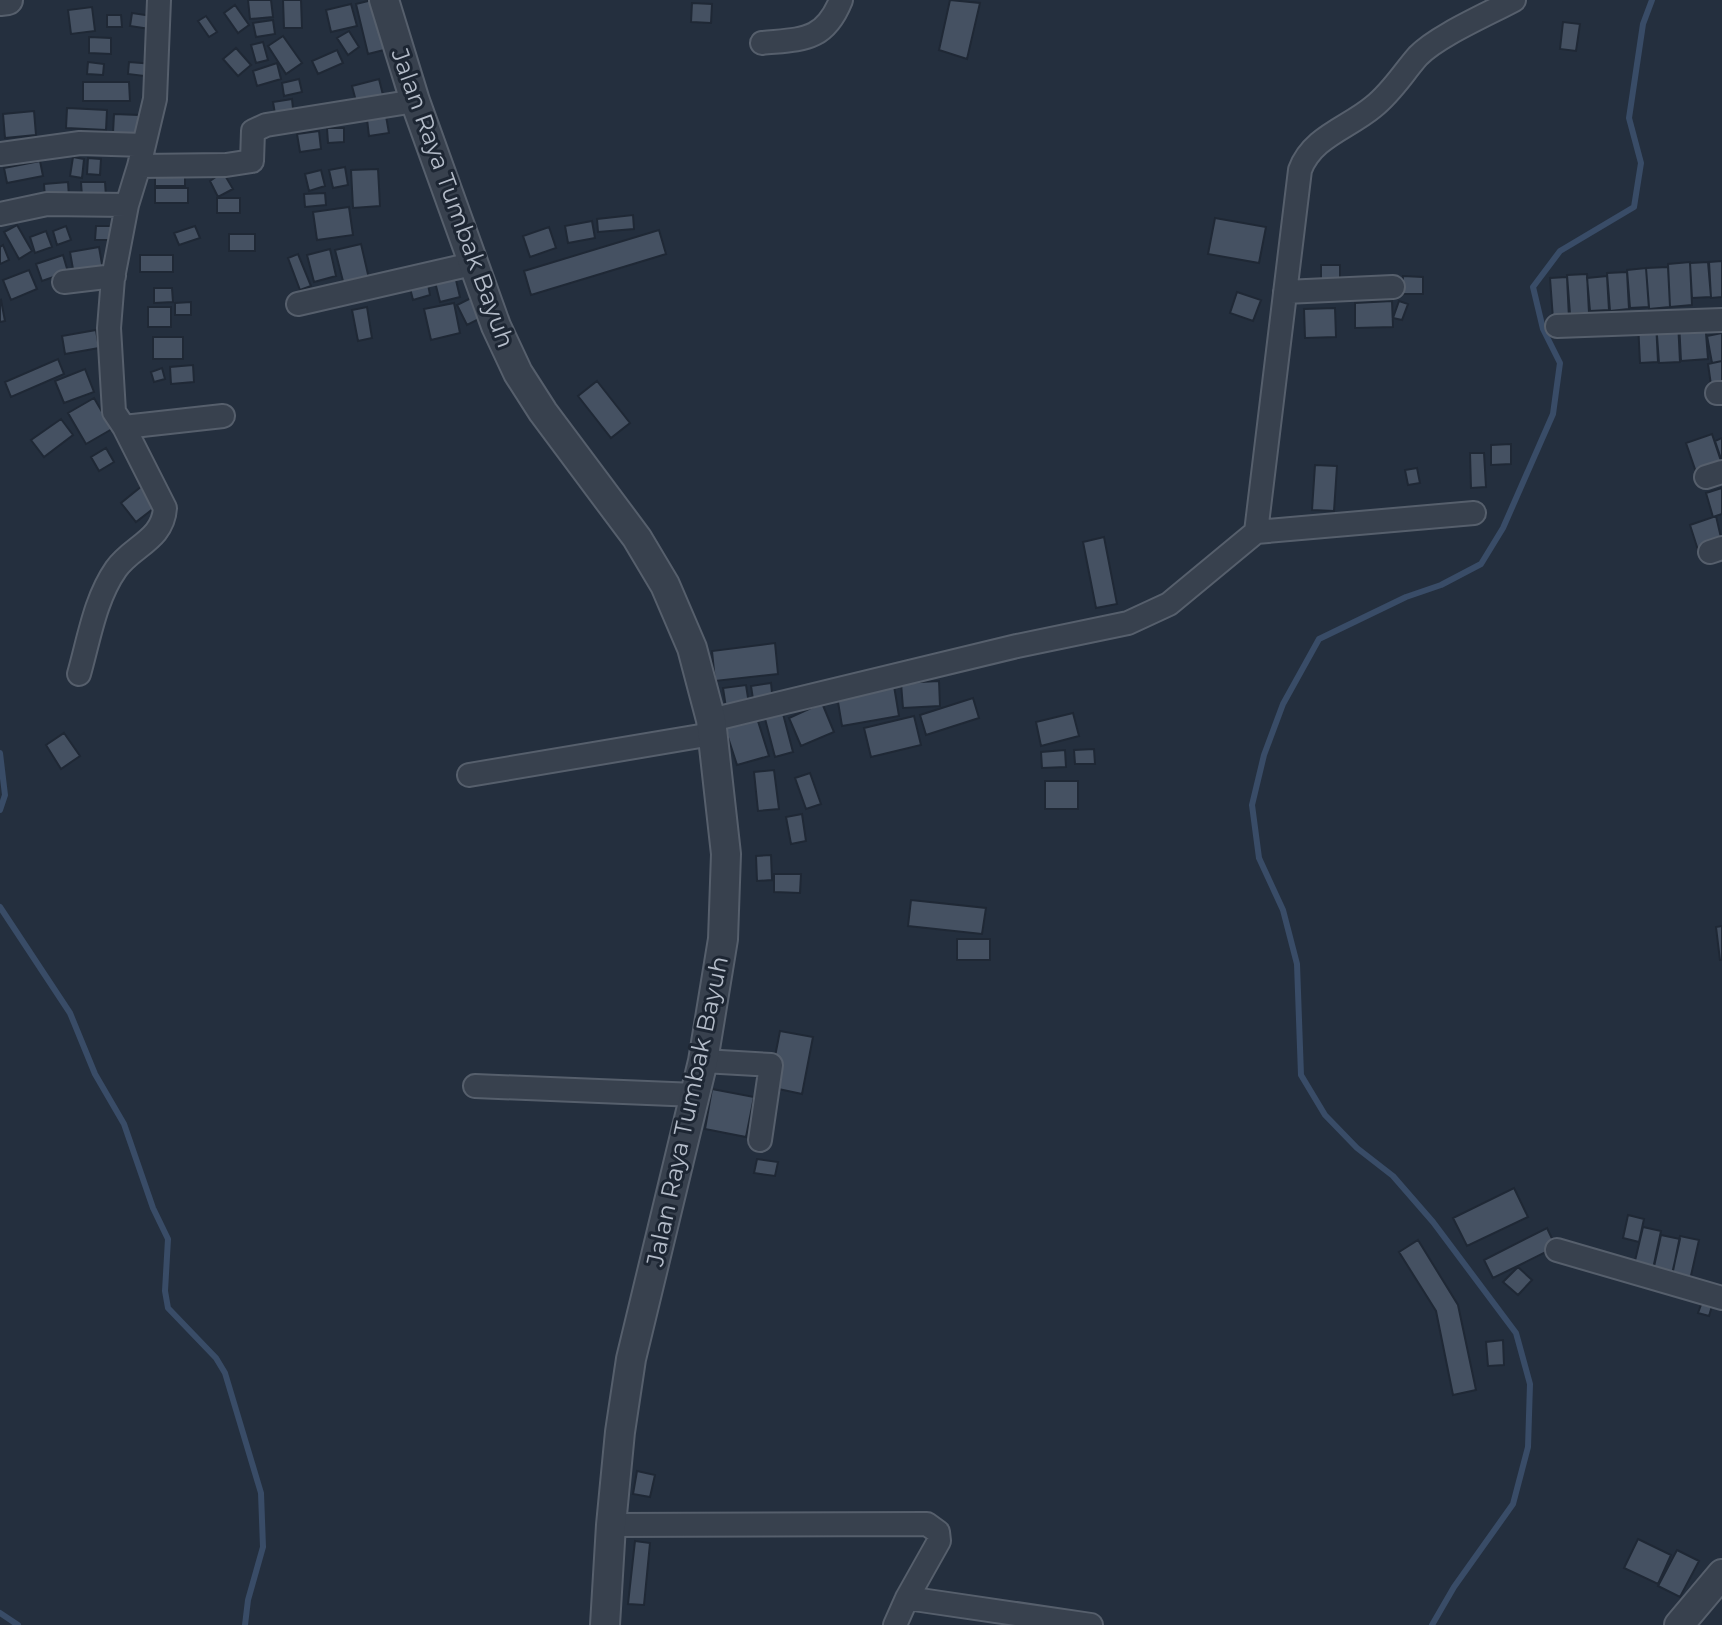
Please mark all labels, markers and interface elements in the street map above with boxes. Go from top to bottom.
street label: Jalan Raya Tumbak Bayuh [385,43,521,352]
street label: Jalan Raya Tumbak Bayuh [640,953,734,1270]

